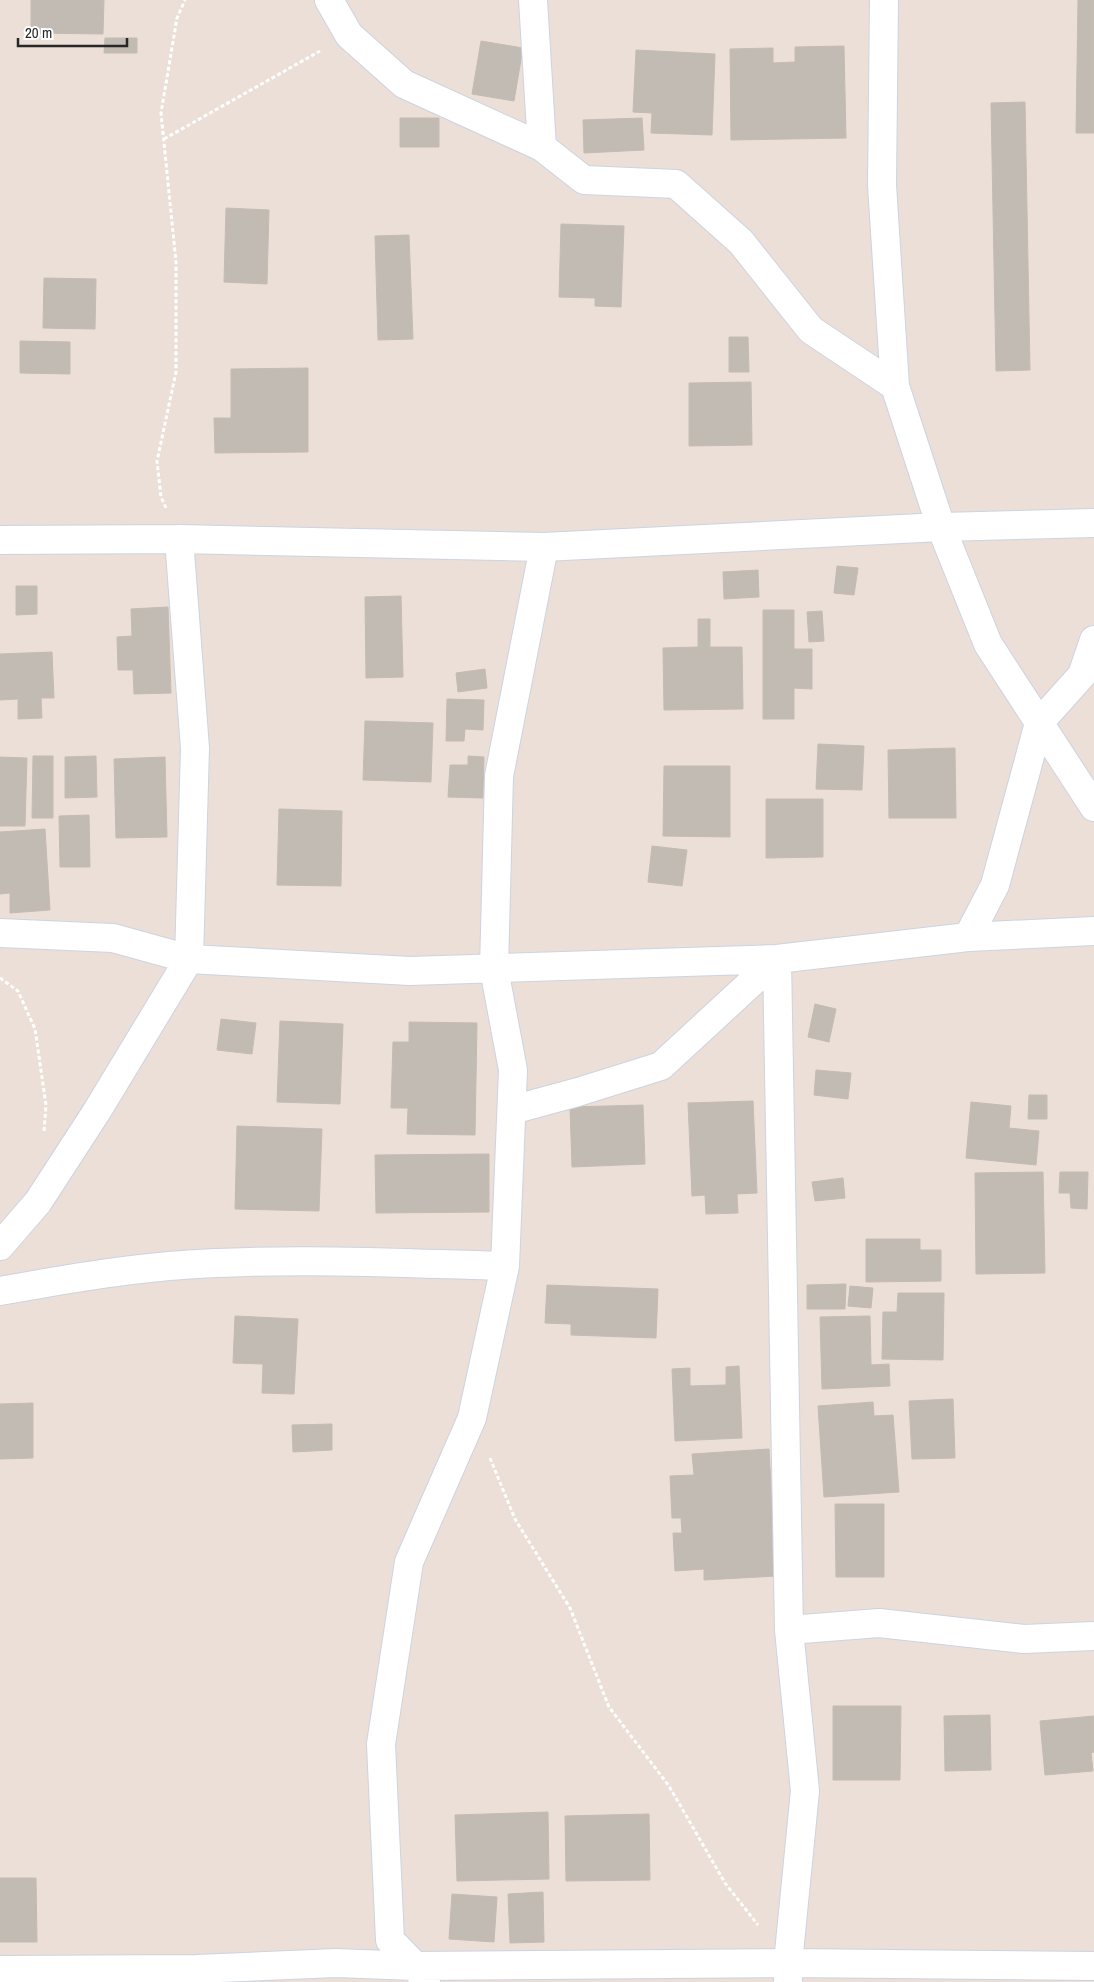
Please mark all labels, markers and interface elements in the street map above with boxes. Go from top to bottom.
scale bar [18,15,126,47]
text: 20 m [25,22,52,43]

